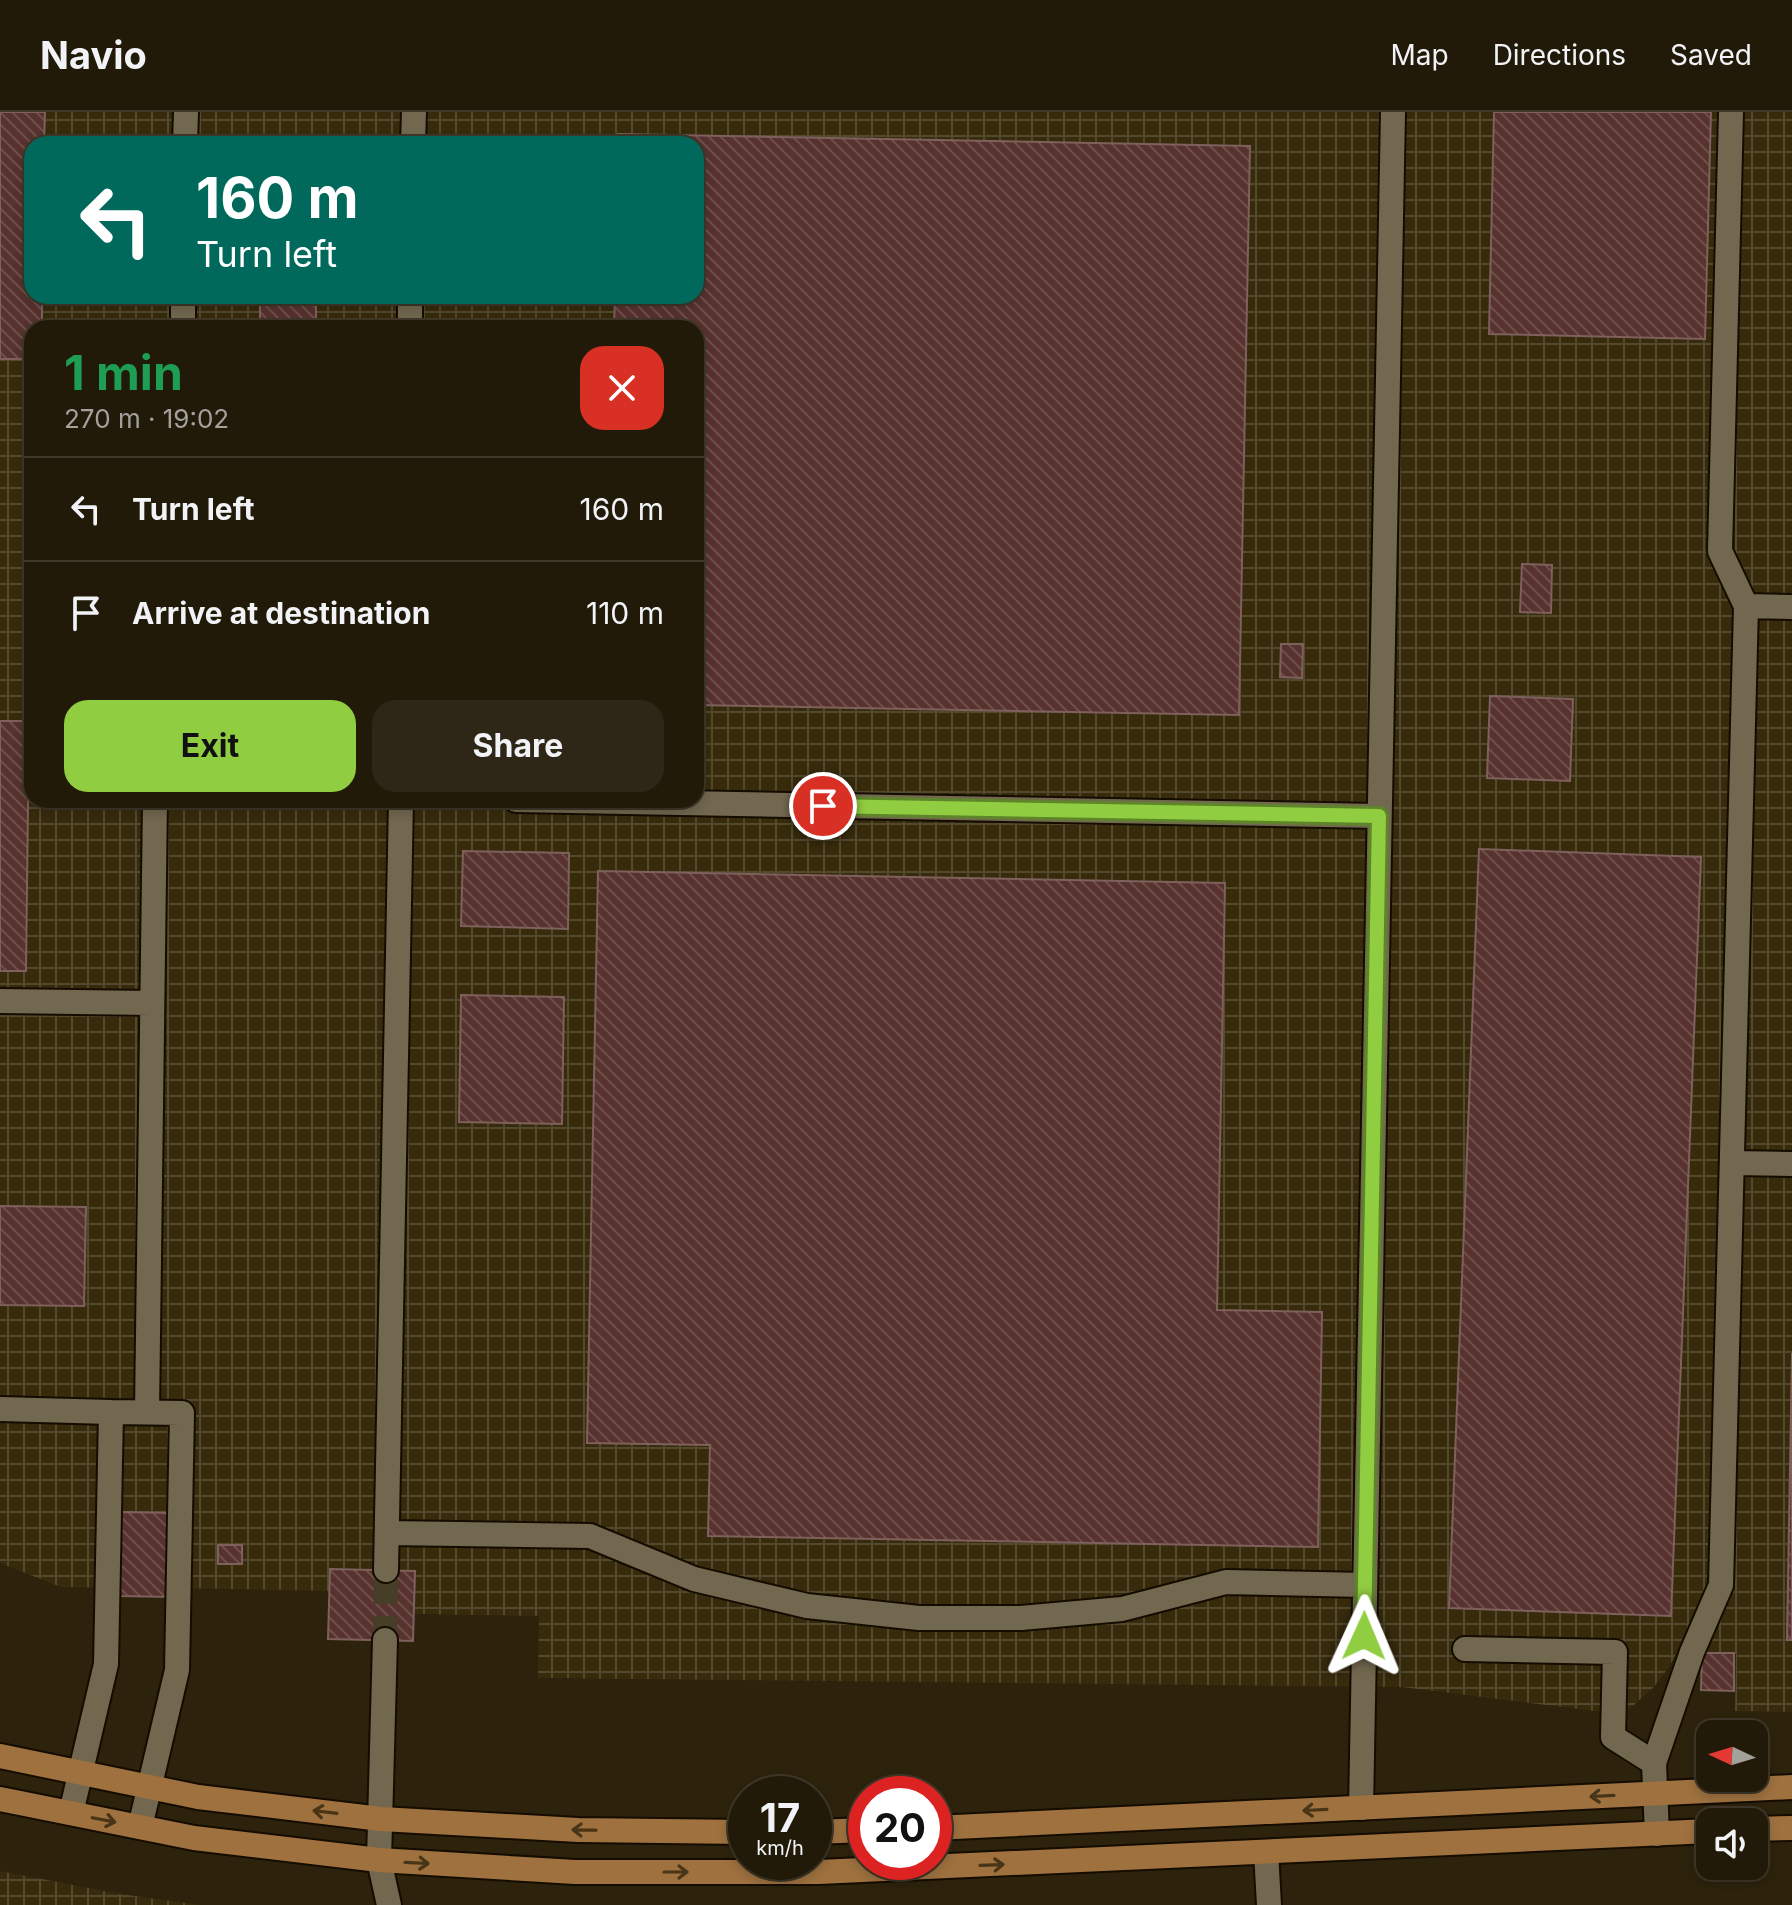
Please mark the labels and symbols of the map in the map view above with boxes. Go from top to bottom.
pin [789,772,857,840]
position arrow [1322,1594,1406,1678]
north arrow [1696,1720,1768,1792]
speed limit sign: 20 [848,1776,952,1880]
one-way arrow [1589,1788,1616,1803]
one-way arrow [1302,1802,1329,1817]
one-way arrow [313,1804,338,1819]
one-way arrow [91,1813,116,1828]
one-way arrow [571,1823,598,1838]
one-way arrow [403,1855,430,1870]
one-way arrow [978,1857,1005,1872]
one-way arrow [662,1864,689,1880]

